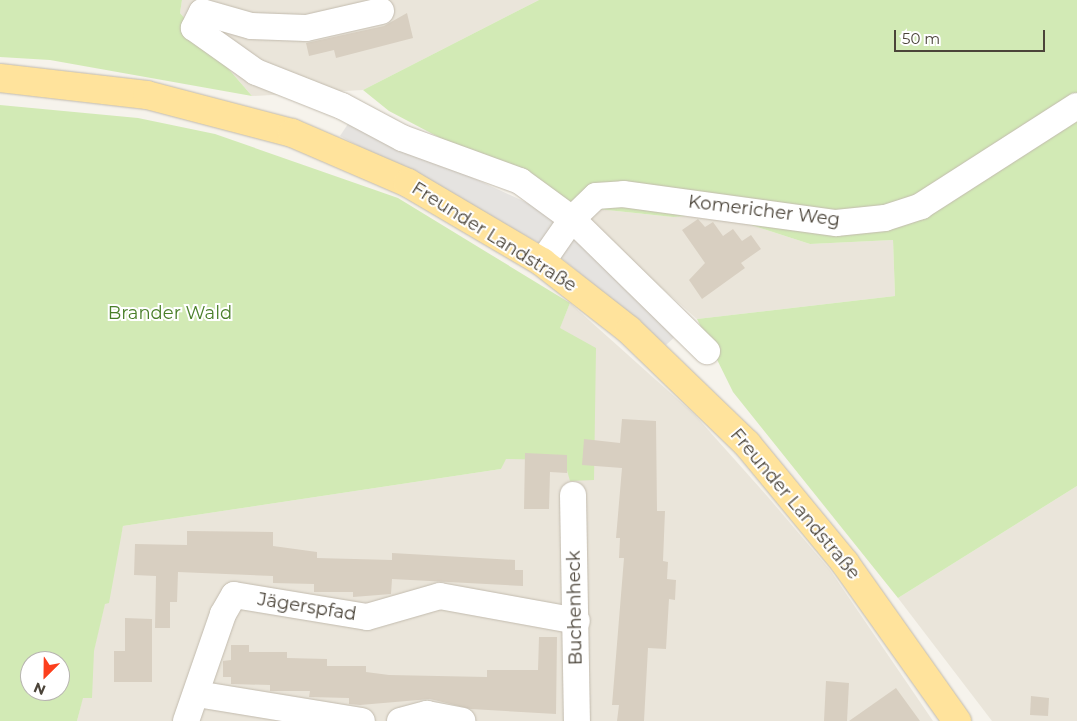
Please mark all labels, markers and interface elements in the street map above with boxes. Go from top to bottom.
scale bar [897,20,1048,52]
text: 50 m [902,29,940,48]
street label: Freunder Landstraße [408,177,580,297]
street label: Komericher Weg [687,191,841,231]
park label: Brander Wald [108,302,232,324]
street label: Freunder Landstraße [726,424,864,584]
street label: Buchenheck [563,550,587,666]
street label: Jägerspfad [256,589,358,625]
north arrow [20,651,70,701]
text: N [31,678,48,699]

